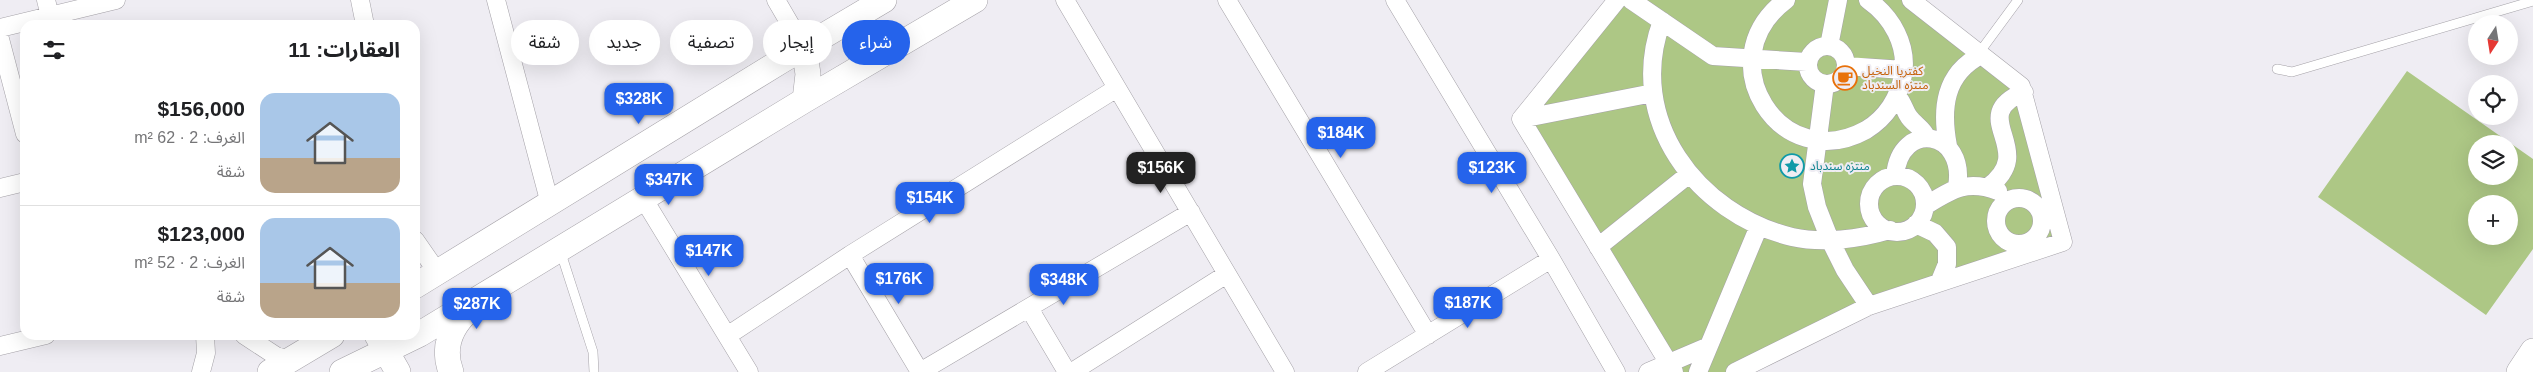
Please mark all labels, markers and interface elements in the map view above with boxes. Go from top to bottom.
north arrow [2468,15,2518,65]
map controls [2468,15,2518,245]
chip: شقة [511,20,579,65]
chip: جديد [589,20,660,65]
chip: تصفية [670,20,753,65]
chip: إيجار [763,20,832,65]
chip: شراء [842,20,910,65]
icon: filters [40,36,68,64]
text: العقارات: 11 [288,38,400,61]
place label: كفتريا النخيل منتزه السندباد [1862,64,1928,92]
cafe icon: كفتريا النخيل منتزه السندباد [1832,65,1858,91]
button: locate [2468,75,2518,125]
pin: $328K [604,82,674,125]
text: $328K [615,90,663,107]
text: $156,000 [157,97,245,120]
icon: home [300,113,360,173]
pin: $184K [1306,116,1376,159]
text: $184K [1317,124,1365,141]
text: الغرف: 2 · 62 m² [134,129,245,146]
button: layers [2468,135,2518,185]
pin: $156K [1126,152,1196,194]
pin: $123K [1457,152,1527,194]
place icon: منتزه سندباد [1779,153,1805,179]
text: $156K [1137,159,1185,176]
text: $123K [1468,159,1516,176]
place label: منتزه سندباد [1810,159,1870,173]
text: شقة [217,163,245,180]
pin: $347K [634,164,704,206]
text: $347K [645,171,693,188]
pin: $154K [895,182,965,224]
text: $154K [906,189,954,206]
button: + [2468,195,2518,245]
text: $123,000 [157,222,245,245]
pin: $147K [674,234,744,277]
icon: home [300,238,360,298]
text: $147K [685,242,733,259]
text: الغرف: 2 · 52 m² [134,254,245,271]
pin: $176K [864,262,934,305]
pin: $348K [1029,264,1099,306]
text: $176K [875,270,923,287]
text: $348K [1040,271,1088,288]
pin: $187K [1433,286,1503,329]
text: شقة [217,288,245,305]
pin: $287K [442,288,512,330]
text: $187K [1444,294,1492,311]
text: $287K [453,295,501,312]

